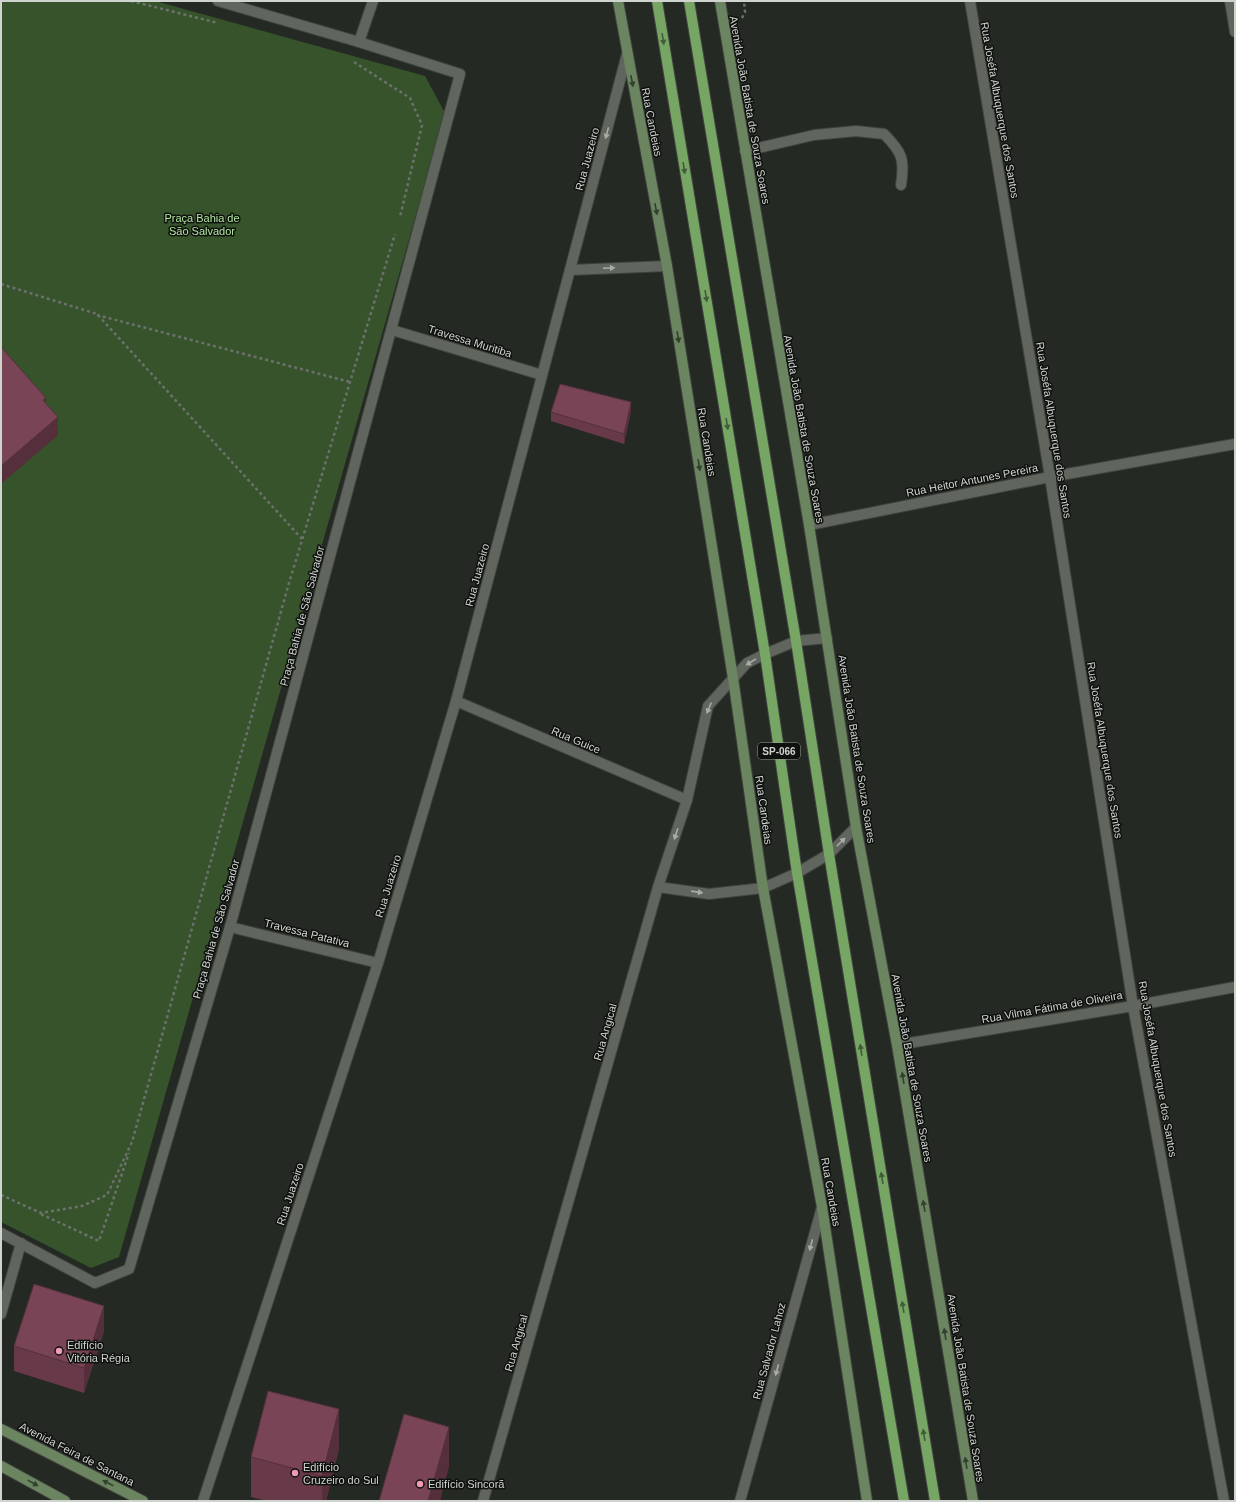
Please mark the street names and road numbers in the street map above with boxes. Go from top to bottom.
street label: Avenida João Batista de Souza Soares [728,15,773,205]
street label: Rua Joséfa Albuquerque dos Santos [979,21,1021,199]
street label: Rua Candeias [639,87,665,158]
street label: Rua Juazeiro [573,126,601,192]
street label: Travessa Muritiba [427,323,514,360]
street label: Avenida João Batista de Souza Soares [782,334,827,524]
street label: Rua Joséfa Albuquerque dos Santos [1034,341,1074,520]
street label: Rua Candeias [696,407,718,478]
street label: Rua Heitor Antunes Pereira [905,461,1040,499]
street label: Rua Juazeiro [463,542,491,608]
street label: Praça Bahia de São Salvador [278,544,327,687]
street label: Avenida João Batista de Souza Soares [836,654,878,845]
street label: Rua Joséfa Albuquerque dos Santos [1085,661,1125,840]
street label: Rua Guice [550,724,602,756]
road number: SP-066 [758,743,800,759]
street label: Rua Candeias [753,775,775,846]
street label: Rua Juazeiro [373,853,403,919]
street label: Praça Bahia de São Salvador [190,858,242,1000]
street label: Travessa Patativa [263,917,352,950]
street label: Avenida João Batista de Souza Soares [890,973,935,1163]
street label: Rua Joséfa Albuquerque dos Santos [1137,980,1179,1158]
street label: Rua Vilma Fátima de Oliveira [981,989,1124,1025]
street label: Rua Angical [591,1002,619,1062]
street label: Rua Candeias [819,1157,843,1228]
street label: Rua Juazeiro [274,1161,306,1227]
street label: Avenida João Batista de Souza Soares [945,1293,987,1484]
street label: Rua Salvador Lahoz [750,1301,788,1401]
street label: Rua Angical [502,1313,530,1373]
street label: Avenida Feira de Santana [18,1420,137,1489]

